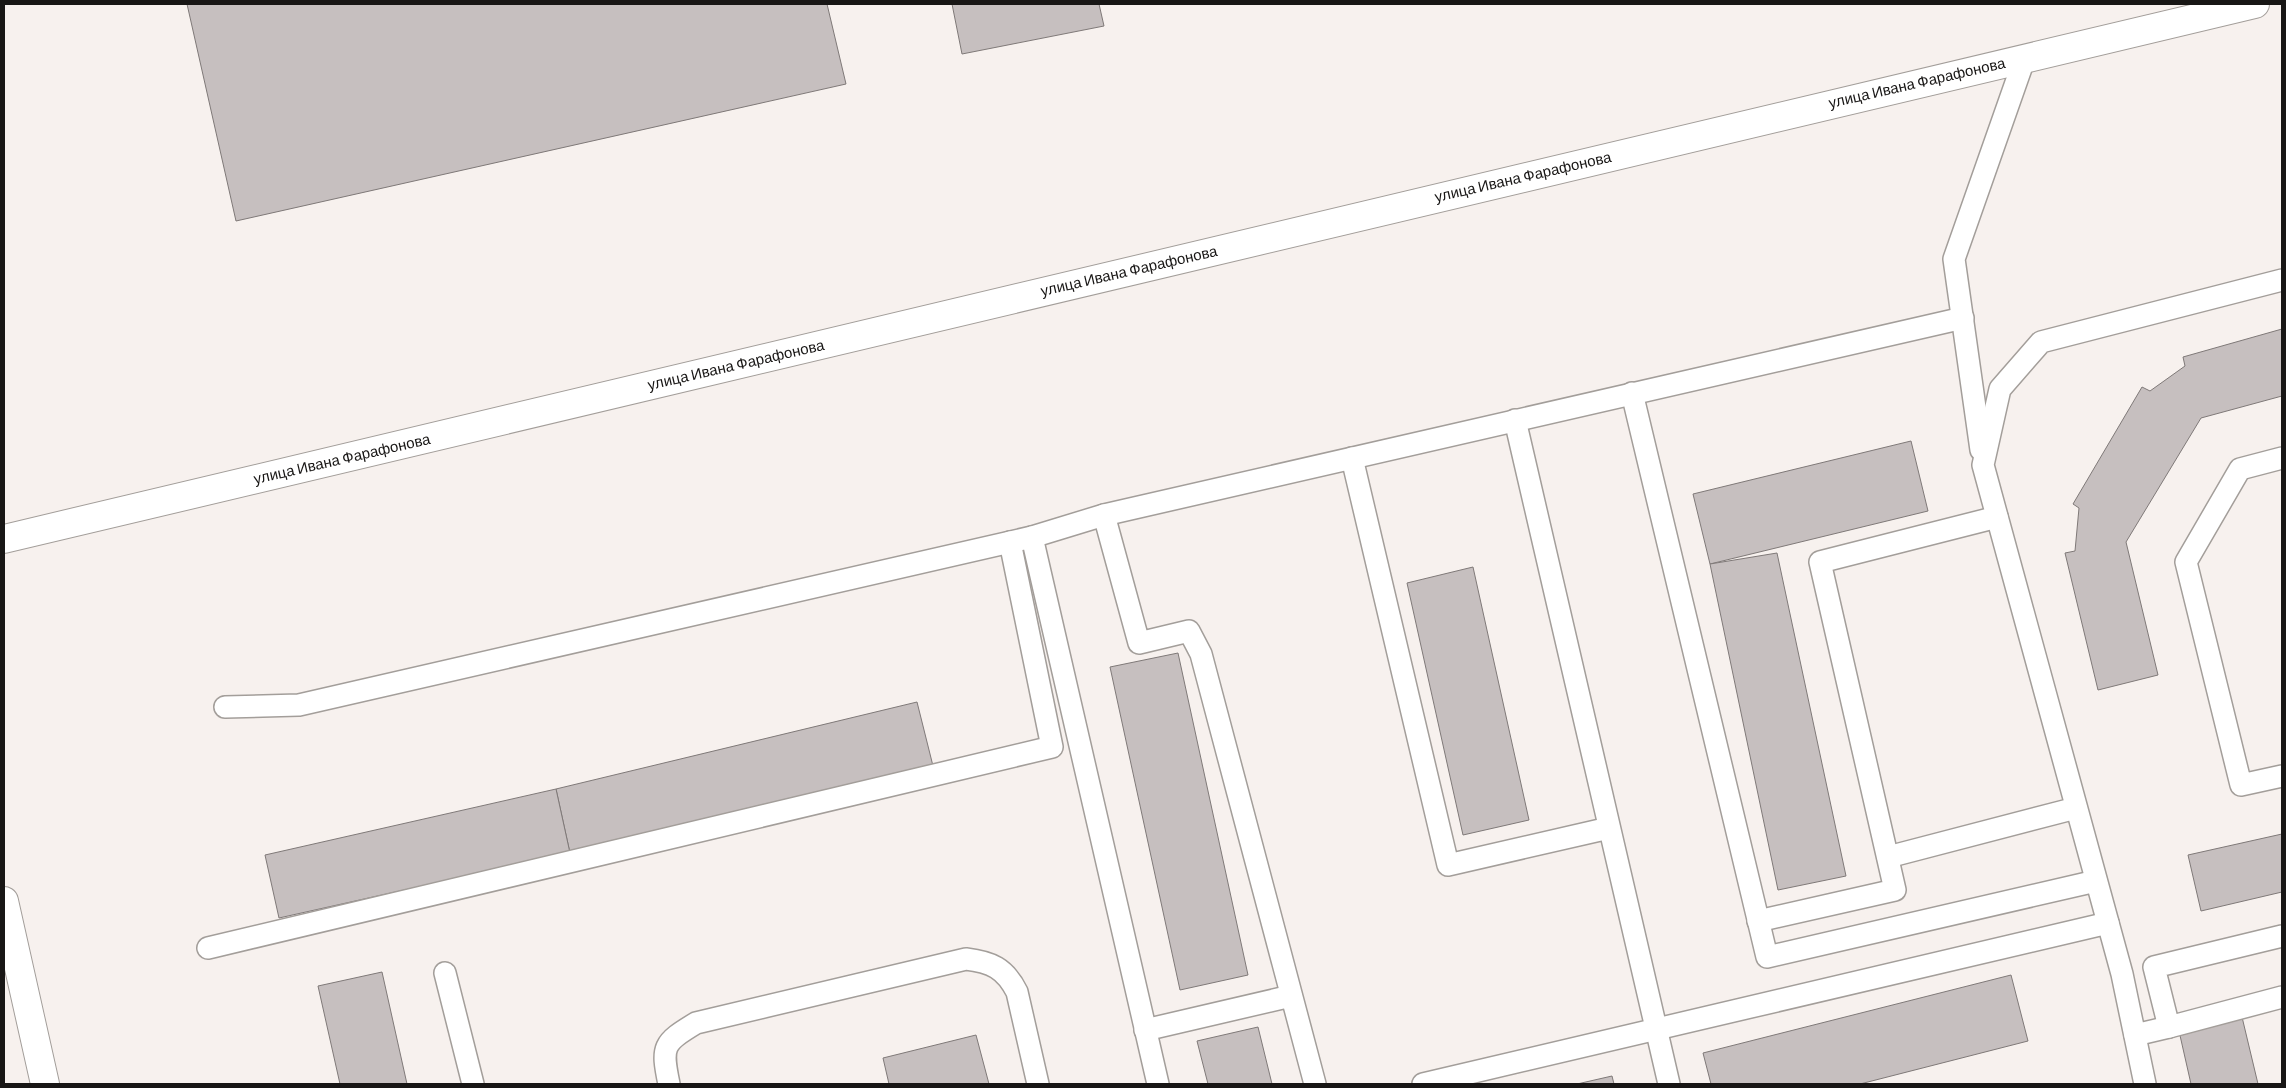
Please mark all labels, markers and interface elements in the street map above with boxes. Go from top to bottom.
street label: улица Ивана Фарафонова [1827,53,2007,111]
street label: улица Ивана Фарафонова [1433,147,1613,205]
street label: улица Ивана Фарафонова [1039,241,1219,299]
street label: улица Ивана Фарафонова [646,335,826,393]
street label: улица Ивана Фарафонова [252,429,432,487]

